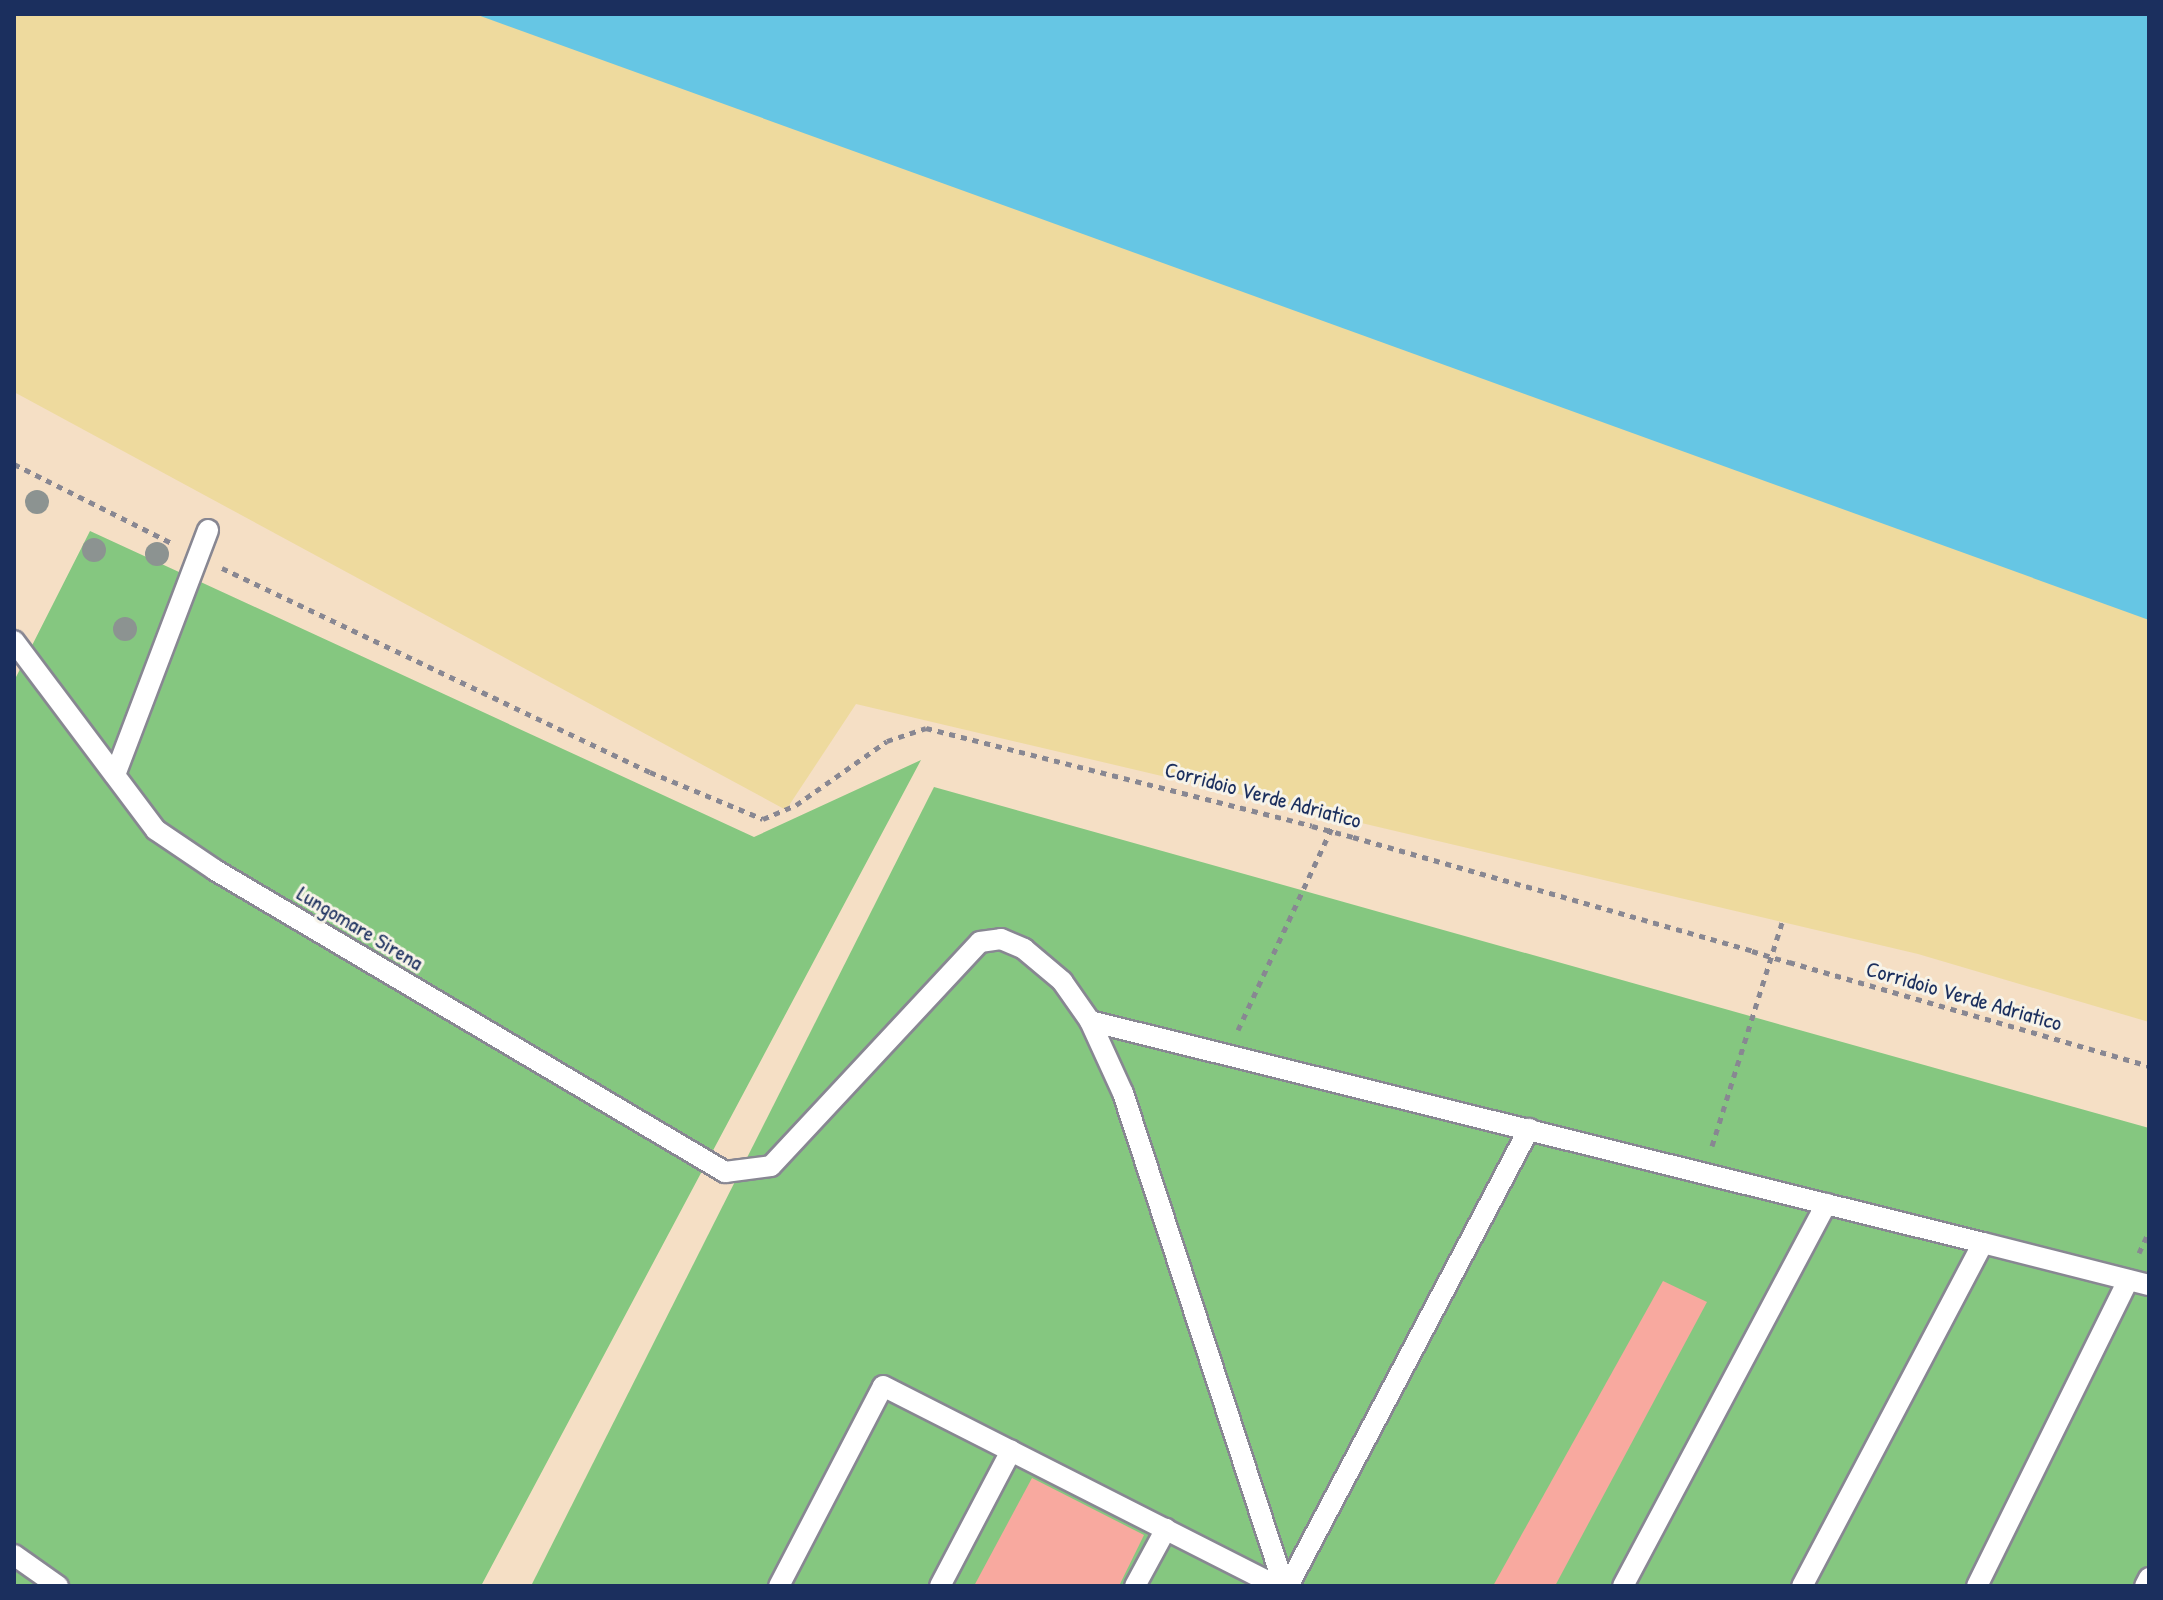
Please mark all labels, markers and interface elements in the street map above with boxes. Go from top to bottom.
street label: Corridoio Verde Adriatico [1162,756,1364,834]
street label: Lungomare Sirena [292,880,428,976]
street label: Corridoio Verde Adriatico [1863,955,2065,1037]

